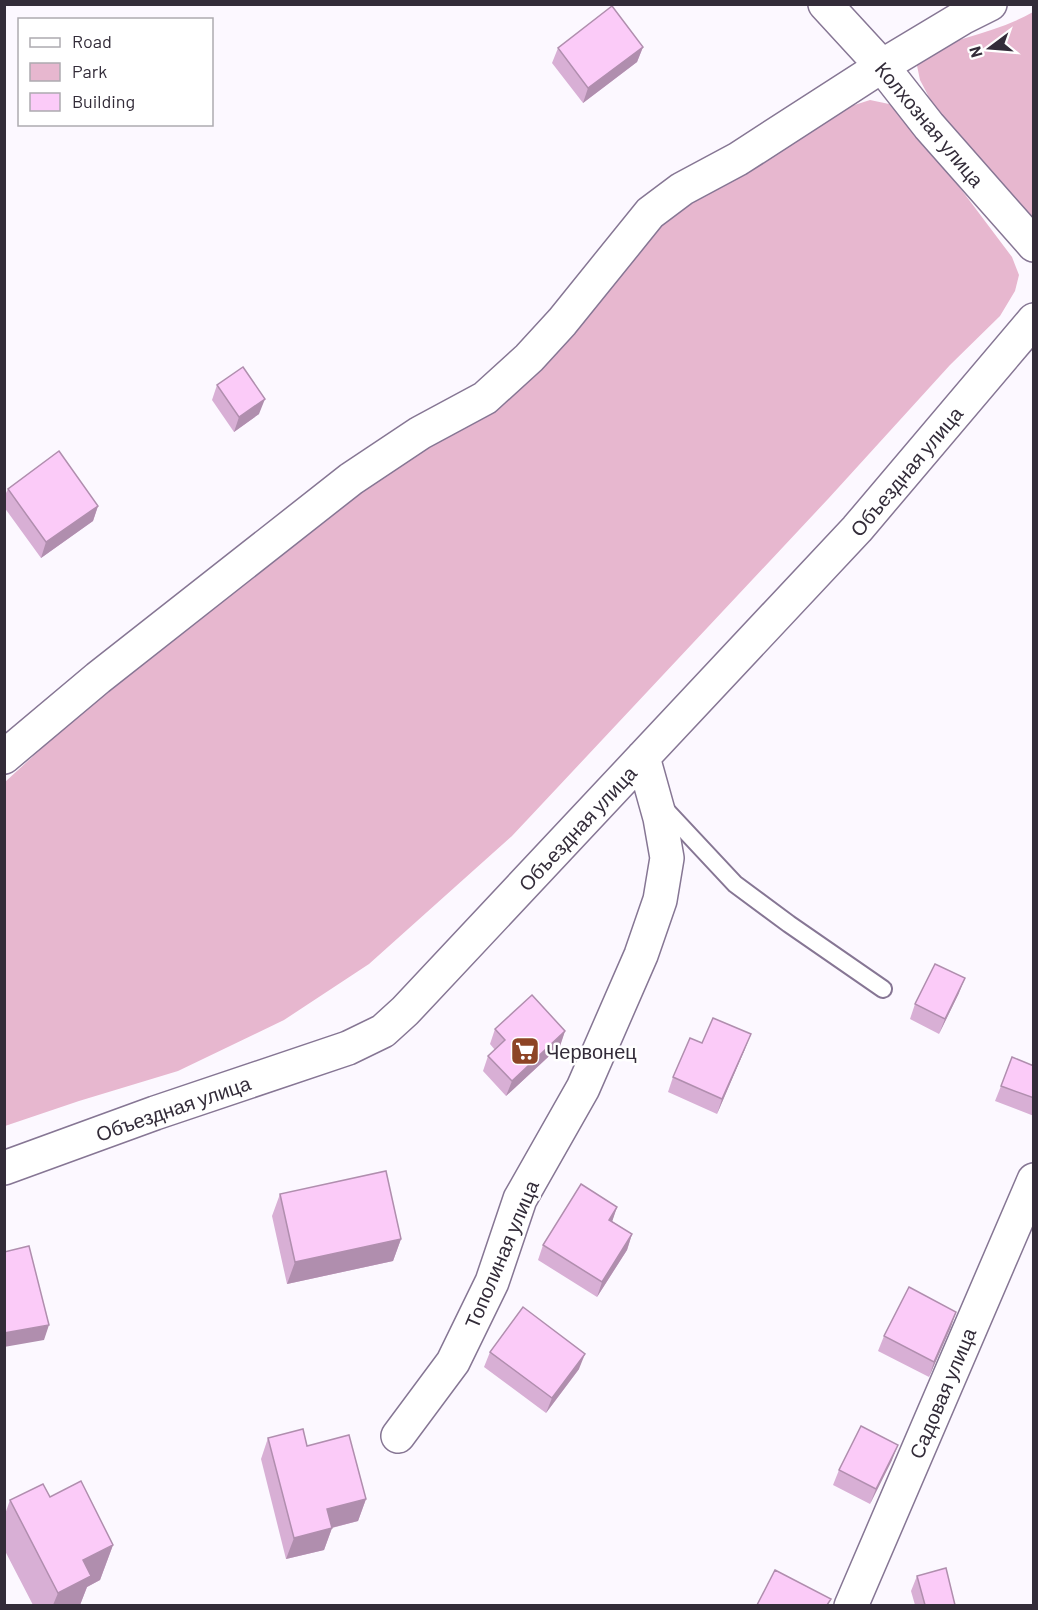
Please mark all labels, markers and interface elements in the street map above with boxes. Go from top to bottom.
legend [18,18,213,126]
north arrow [960,18,1020,78]
text: Road [72,30,112,52]
text: N [965,45,986,60]
street label: Колхозная улица [871,57,990,192]
text: Park [72,60,107,82]
text: Building [72,90,135,112]
street label: Объездная улица [845,401,968,541]
street label: Объездная улица [513,760,642,895]
supermarket icon: Червонец [509,1035,541,1067]
place label: Червонец [546,1039,637,1063]
street label: Объездная улица [93,1070,254,1146]
street label: Тополиная улица [459,1176,543,1331]
street label: Садовая улица [904,1323,981,1462]

